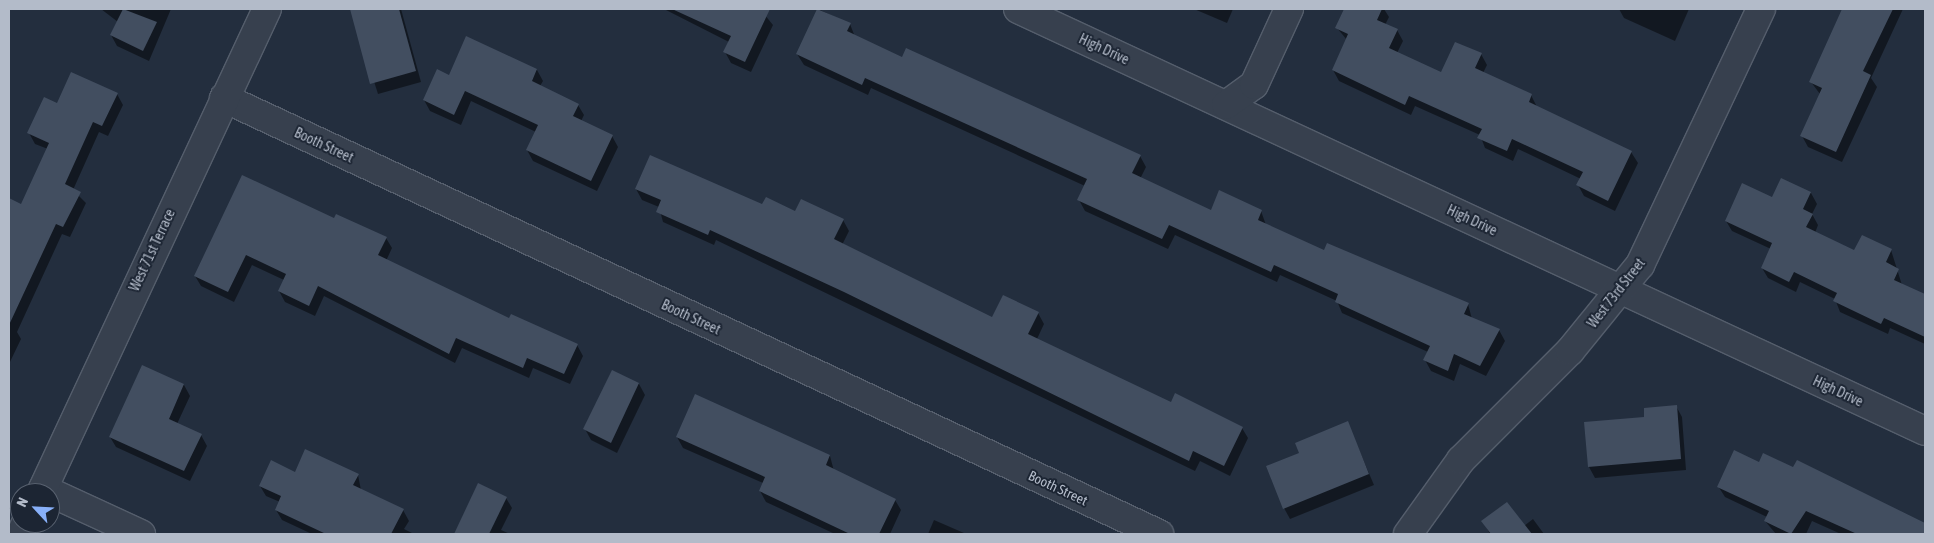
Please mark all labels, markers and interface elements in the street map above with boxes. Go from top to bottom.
street label: High Drive [1076,30,1132,68]
street label: Booth Street [292,124,356,166]
street label: High Drive [1444,201,1500,239]
street label: West 71st Terrace [126,206,178,294]
street label: West 73rd Street [1584,255,1648,331]
street label: Booth Street [659,296,723,338]
street label: High Drive [1810,372,1866,410]
street label: Booth Street [1026,467,1090,509]
north arrow [10,483,60,533]
text: N [13,495,31,509]

